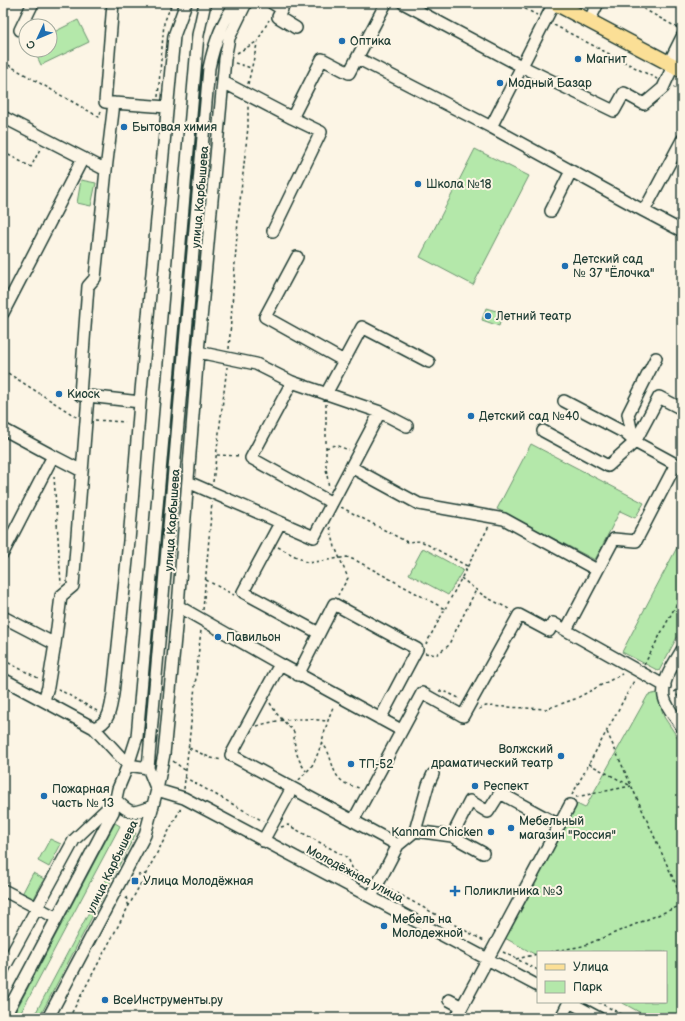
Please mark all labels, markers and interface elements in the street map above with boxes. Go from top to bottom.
north arrow [18,18,58,58]
place label: Оптика [350,34,391,49]
marker: Оптика [337,36,347,46]
text: С [24,37,39,52]
place label: Магнит [586,52,627,67]
marker: Магнит [573,54,583,64]
place label: Модный Базар [508,76,592,91]
marker: Модный Базар [495,78,505,88]
place label: Бытовая химия [132,120,218,135]
marker: Бытовая химия [119,122,129,132]
street label: улица Карбышева [189,145,212,249]
place label: Школа №18 [426,177,492,192]
marker: Школа №18 [413,179,423,189]
place label: Детский сад № 37 "Ёлочка" [573,252,655,281]
marker: Детский сад № 37 "Ёлочка" [560,261,570,271]
place label: Летний театр [495,309,571,324]
marker: Летний театр [483,311,493,321]
place label: Киоск [67,387,101,402]
marker: Киоск [54,389,64,399]
place label: Детский сад №40 [479,409,579,424]
marker: Детский сад №40 [466,411,476,421]
street label: улица Карбышева [161,468,184,572]
place label: Павильон [226,630,281,645]
marker: Павильон [213,632,223,642]
place label: Волжский драматический театр [431,742,553,771]
marker: Волжский драматический театр [556,751,566,761]
place label: ТП-52 [359,757,393,772]
marker: ТП-52 [346,759,356,769]
place label: Респект [483,779,529,794]
marker: Респект [470,781,480,791]
place label: Пожарная часть № 13 [52,782,114,811]
marker: Пожарная часть № 13 [39,791,49,801]
place label: Мебельный магазин "Россия" [519,814,616,843]
street label: улица Карбышева [83,818,142,917]
marker: Мебельный магазин "Россия" [506,823,516,833]
place label: Kannam Chicken [391,825,483,840]
marker: Kannam Chicken [486,827,496,837]
street label: Молодёжная улица [303,842,406,906]
place label: Улица Молодёжная [143,874,254,889]
marker: Улица Молодёжная [130,876,140,886]
place label: Поликлиника №3 [464,884,563,899]
marker: Поликлиника №3 [449,885,461,897]
place label: Мебель на Молодежной [392,912,463,941]
marker: Мебель на Молодежной [379,921,389,931]
legend [537,951,667,1003]
text: Улица [573,960,609,975]
text: Парк [573,980,603,995]
place label: ВсеИнструменты.ру [113,993,223,1008]
marker: ВсеИнструменты.ру [100,995,110,1005]

